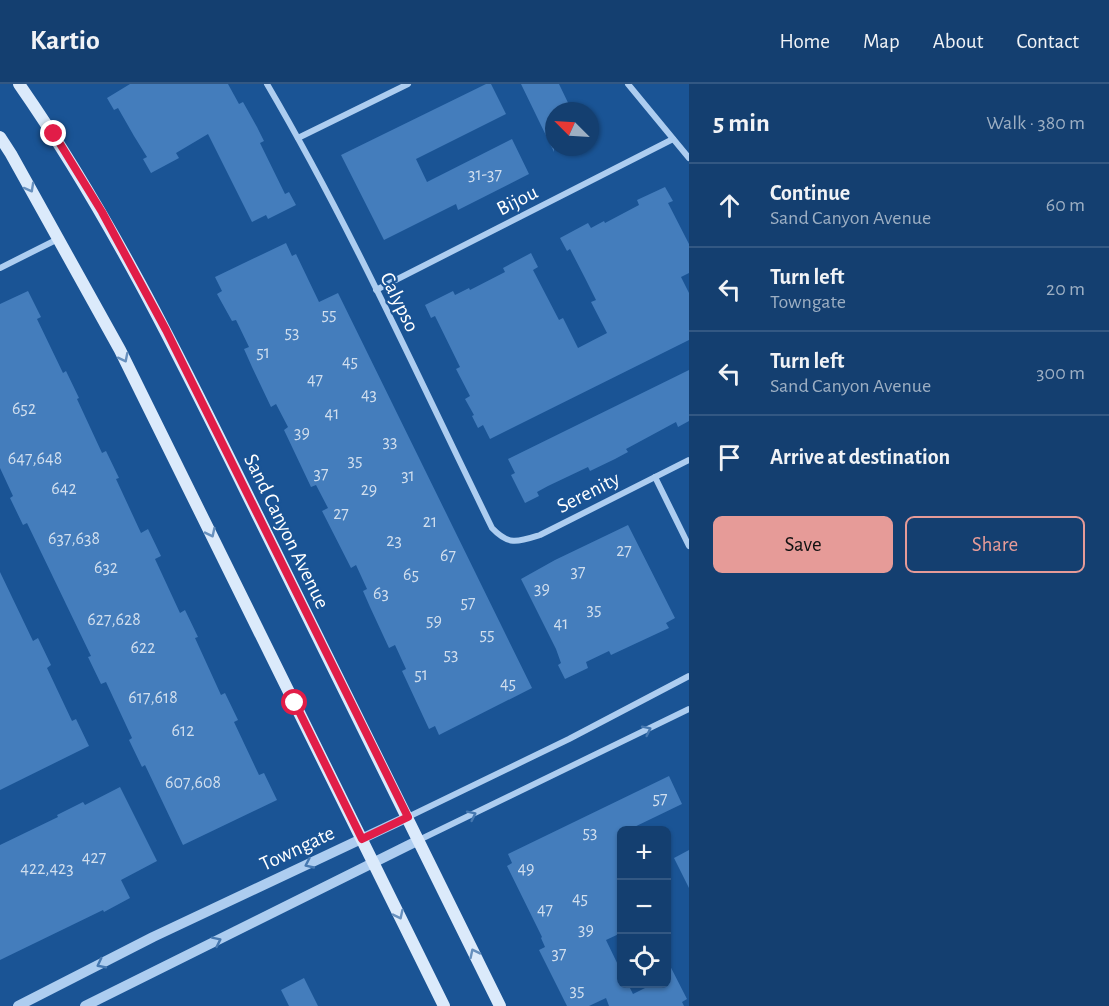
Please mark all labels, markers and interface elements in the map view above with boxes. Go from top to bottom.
text: Kartio [30,27,100,55]
text: Home [779,31,830,52]
text: Map [863,31,900,52]
text: About [933,31,983,52]
text: Contact [1016,31,1079,52]
north arrow [545,102,599,156]
text: 5 min [713,110,770,136]
text: Walk · 380 m [986,113,1085,133]
route end [40,120,66,146]
house number: 31-37 [468,166,502,184]
street label: Bijou [493,181,541,220]
one-way arrow [23,182,34,192]
text: Continue [770,182,850,204]
icon: ahead [713,189,746,222]
text: 60 m [1046,195,1085,215]
text: Sand Canyon Avenue [770,208,931,228]
text: Turn left [770,266,844,288]
street label: Calypso [376,269,423,335]
icon: left [713,273,746,306]
text: 20 m [1046,279,1085,299]
text: Towngate [770,292,846,312]
house number: 55 [321,306,337,324]
house number: 53 [285,324,299,342]
house number: 51 [256,344,270,362]
text: Turn left [770,350,844,372]
one-way arrow [117,352,129,363]
house number: 45 [342,353,358,371]
icon: left [713,357,746,390]
text: 300 m [1036,363,1085,383]
house number: 47 [307,371,323,389]
text: Sand Canyon Avenue [770,376,931,396]
house number: 43 [361,386,377,404]
house number: 652 [12,400,36,418]
house number: 41 [325,405,339,423]
house number: 39 [294,424,310,442]
house number: 33 [383,433,397,451]
icon: arrive [713,441,746,474]
text: Arrive at destination [770,446,950,468]
house number: 647,648 [8,450,62,468]
street label: Sand Canyon Avenue [240,451,333,612]
house number: 35 [348,452,362,470]
house number: 37 [314,465,328,483]
house number: 31 [401,467,415,485]
street label: Serenity [554,468,623,517]
house number: 642 [51,480,77,498]
house number: 29 [361,481,377,499]
house number: 27 [333,505,349,523]
house number: 21 [423,513,437,531]
button: Save [713,516,893,573]
button: Share [905,516,1085,573]
one-way arrow [204,527,215,537]
house number: 637,638 [48,530,100,548]
house number: 23 [386,532,402,550]
house number: 27 [616,542,632,560]
house number: 67 [440,547,456,565]
house number: 632 [94,559,118,577]
house number: 37 [571,563,585,581]
house number: 65 [403,566,419,584]
house number: 39 [534,580,550,598]
house number: 63 [373,585,389,603]
house number: 57 [460,594,476,612]
house number: 35 [587,601,601,619]
house number: 627,628 [87,611,141,629]
house number: 59 [426,612,442,630]
house number: 41 [554,615,568,633]
house number: 55 [479,626,495,644]
house number: 622 [131,639,155,657]
house number: 53 [444,646,458,664]
house number: 51 [414,666,428,684]
house number: 45 [500,675,516,693]
house number: 617,618 [128,689,178,707]
route start [281,689,307,715]
house number: 612 [172,722,194,740]
one-way arrow [641,725,652,737]
house number: 607,608 [165,774,221,792]
house number: 57 [652,790,668,808]
one-way arrow [466,811,476,822]
street label: Towngate [257,822,338,875]
house number: 53 [583,824,597,842]
map controls [617,826,671,988]
button: + [617,826,671,880]
house number: 427 [82,849,106,867]
one-way arrow [305,856,316,868]
house number: 422,423 [20,860,74,878]
house number: 49 [517,860,535,878]
button: − [617,880,671,934]
house number: 45 [572,890,588,908]
house number: 47 [537,901,553,919]
one-way arrow [392,909,404,920]
house number: 39 [578,921,594,939]
button: locate [617,934,671,988]
one-way arrow [211,937,222,948]
house number: 37 [552,945,566,963]
one-way arrow [470,949,482,960]
one-way arrow [96,956,107,968]
house number: 35 [570,982,584,1000]

